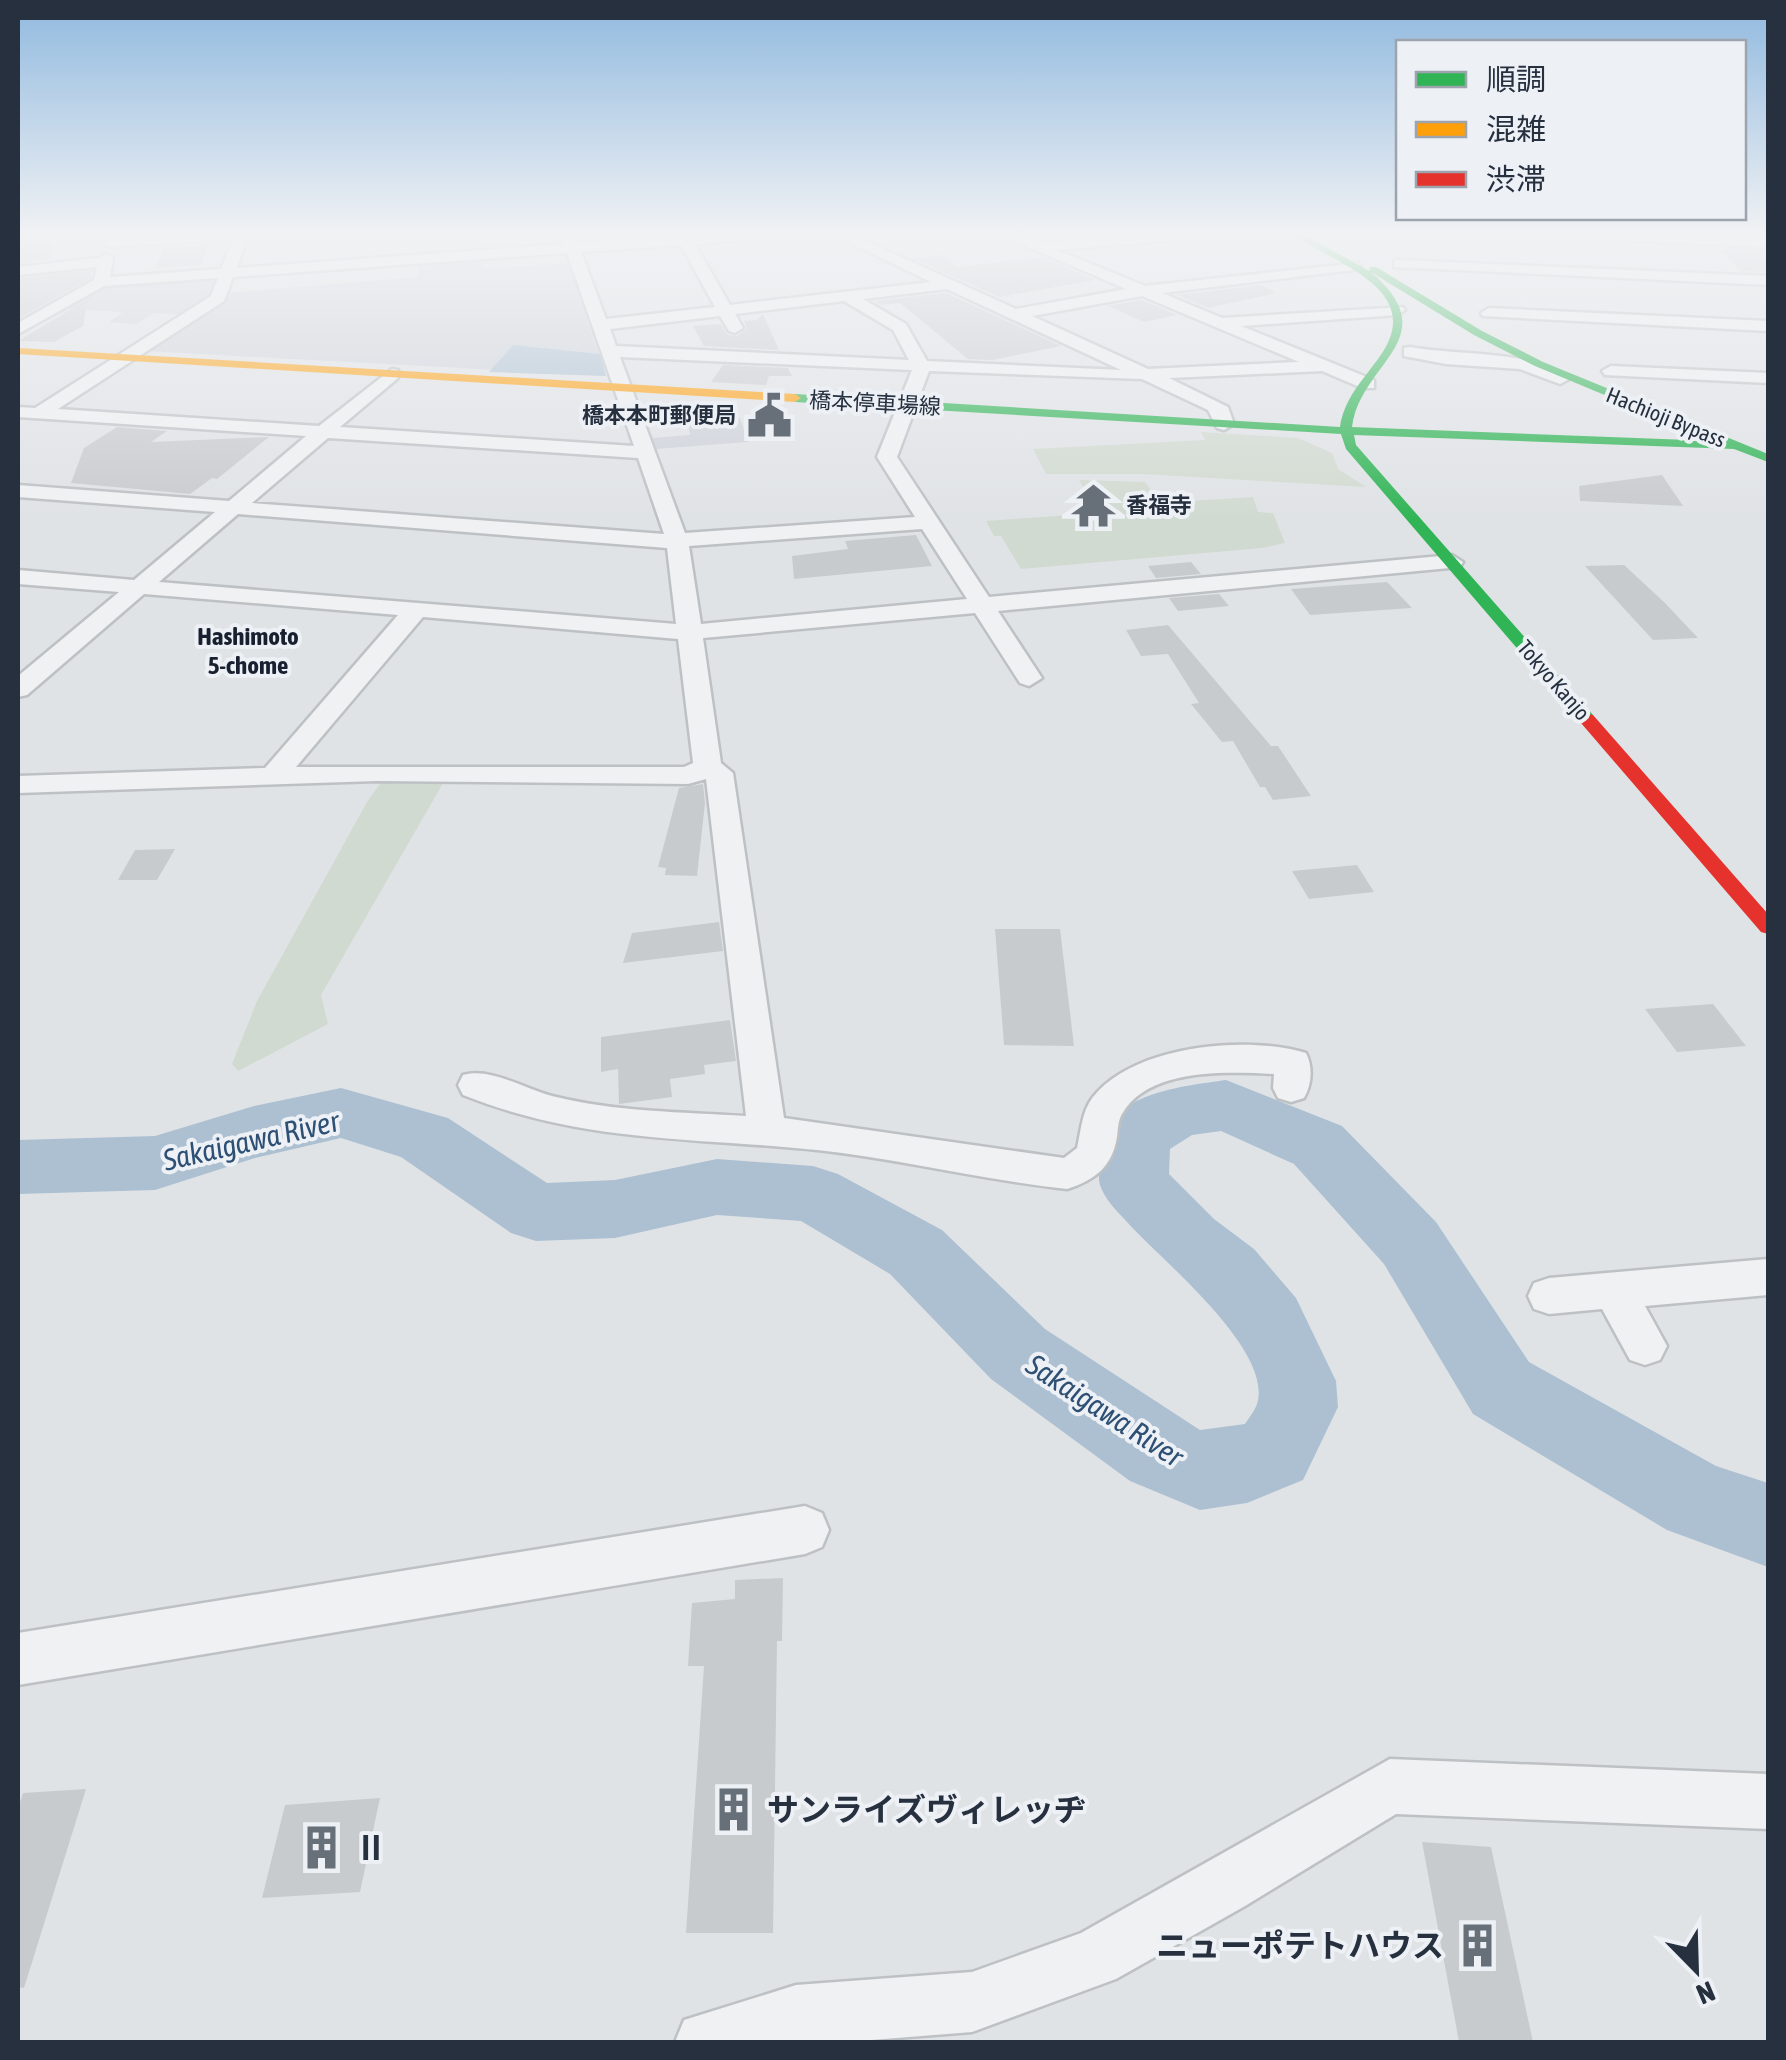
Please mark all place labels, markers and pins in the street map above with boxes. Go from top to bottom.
public building icon: 橋本本町郵便局 [745,391,793,439]
place label: 橋本本町郵便局 [582,402,736,428]
temple icon: 香福寺 [1069,481,1117,529]
place label: 香福寺 [1126,492,1192,518]
building icon: サンライズヴィレッヂ [710,1785,758,1833]
place label: サンライズヴィレッヂ [767,1791,1086,1828]
building icon: Ⅱ [298,1824,346,1872]
place label: Ⅱ [355,1830,387,1867]
building icon: ニューポテトハウス [1453,1921,1501,1969]
place label: ニューポテトハウス [1156,1927,1444,1964]

